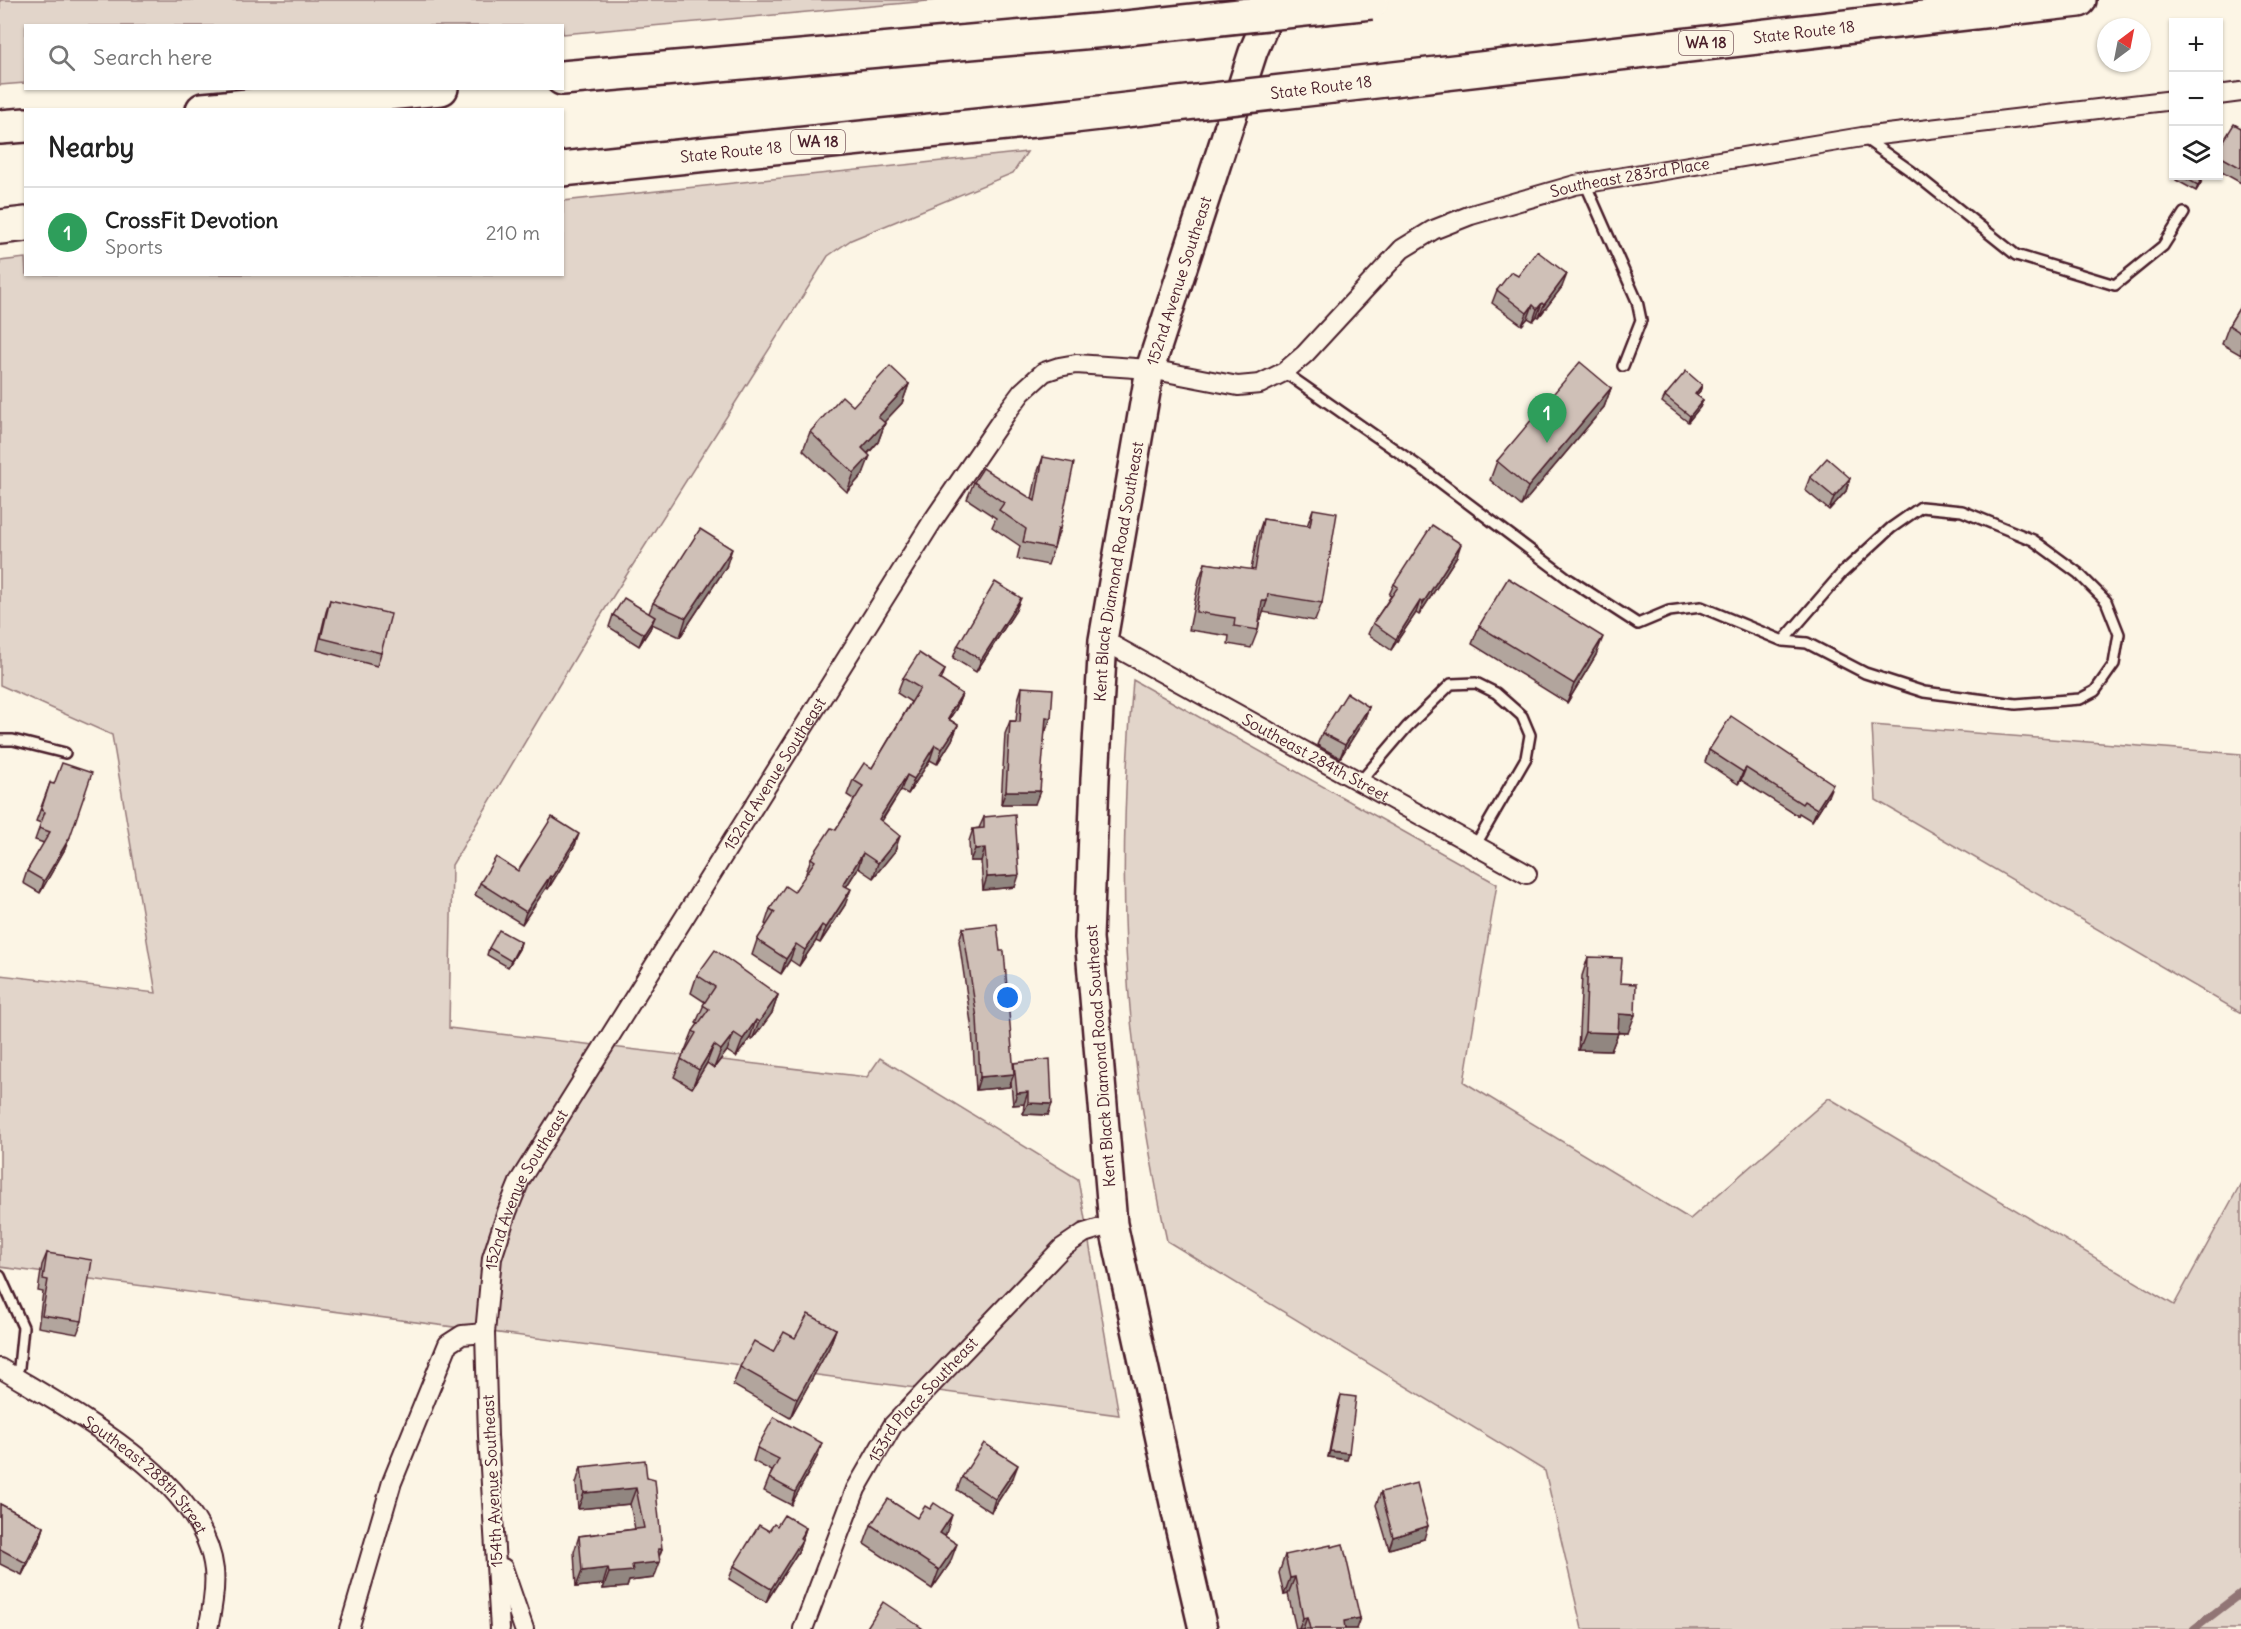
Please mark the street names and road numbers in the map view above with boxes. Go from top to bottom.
street label: State Route 18 [1752,16,1856,48]
road number: WA 18 [1679,31,1733,55]
street label: State Route 18 [1269,71,1373,103]
road number: WA 18 [791,130,845,154]
street label: State Route 18 [679,136,783,167]
street label: Southeast 283rd Place [1548,153,1711,202]
street label: 152nd Avenue Southeast [1142,193,1216,368]
street label: Kent Black Diamond Road Southeast [1089,439,1147,702]
street label: 152nd Avenue Southeast [719,693,830,854]
street label: Southeast 284th Street [1239,709,1393,806]
street label: Kent Black Diamond Road Southeast [1081,924,1119,1188]
street label: 152nd Avenue Southeast [481,1105,572,1271]
street label: 153rd Place Southeast [864,1332,982,1466]
street label: 154th Avenue Southeast [477,1394,507,1568]
street label: Southeast 288th Street [80,1411,212,1538]

